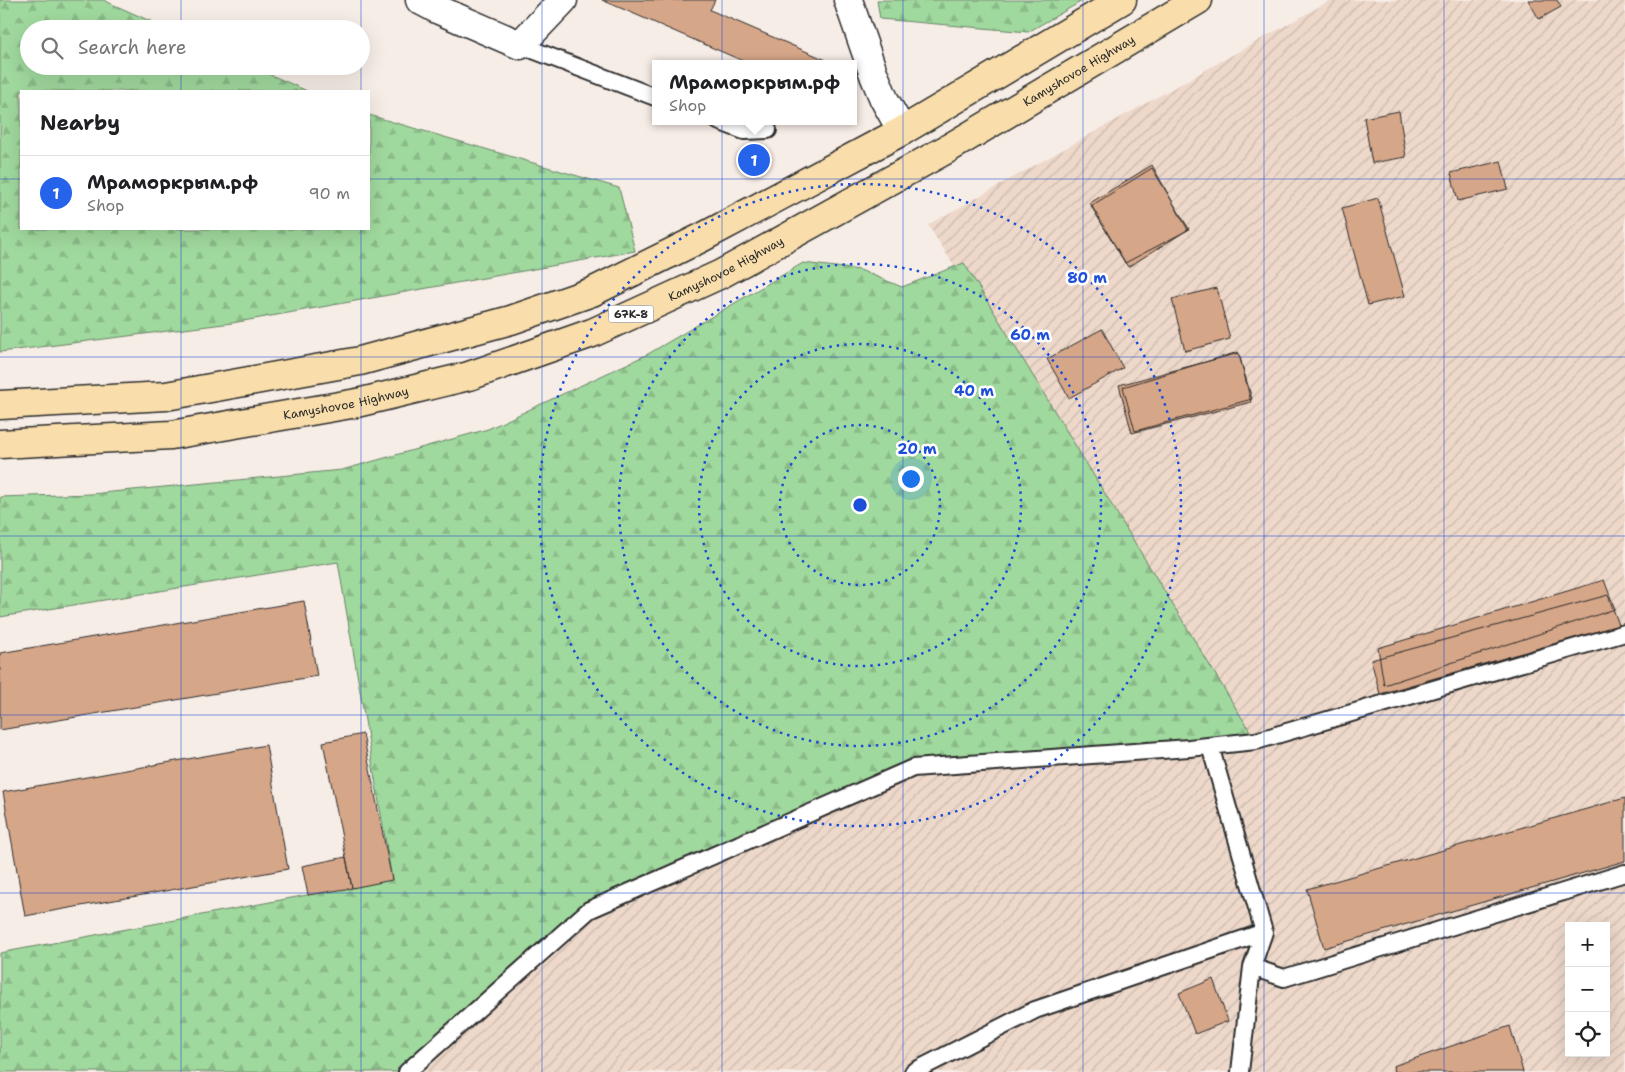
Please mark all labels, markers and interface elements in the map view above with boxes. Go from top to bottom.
search box [20,20,370,75]
street label: Kamyshovoe Highway [1020,31,1138,110]
icon: search [38,34,66,62]
text: Search here [78,35,187,60]
popup [652,60,857,125]
text: Мраморкрым.рф [669,70,840,95]
text: Shop [669,95,706,116]
text: Nearby [40,109,120,137]
pin: 1 [738,141,770,179]
text: Мраморкрым.рф [87,170,258,195]
text: 1 [52,183,60,204]
text: 90 m [309,183,350,204]
text: Shop [87,195,124,216]
street label: Kamyshovoe Highway [666,233,787,305]
text: 80 m [1067,268,1107,288]
road number: 67К-8 [608,306,654,322]
text: 60 m [1010,325,1050,345]
text: 40 m [954,381,994,401]
street label: Kamyshovoe Highway [282,383,410,424]
text: 20 m [897,439,937,459]
your location [898,466,924,492]
centre of rings [851,496,869,514]
map controls [1565,922,1610,1057]
button: + [1565,922,1610,967]
button: − [1565,967,1610,1012]
button: locate [1565,1012,1610,1057]

